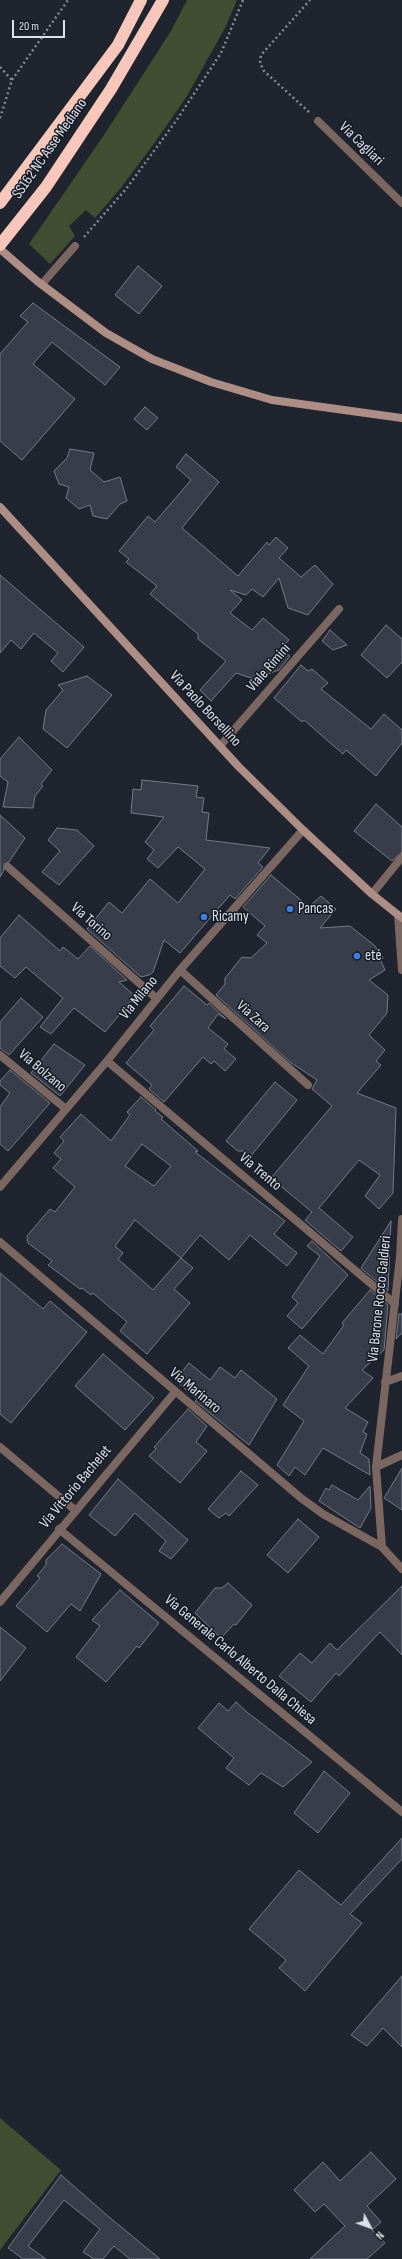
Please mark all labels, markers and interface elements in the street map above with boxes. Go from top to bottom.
scale bar [14,12,67,38]
text: 20 m [19,19,39,34]
street label: SS162 NC Asse Mediano [9,95,91,203]
street label: Via Cagliari [335,118,387,170]
street label: Viale Rimini [243,640,295,696]
street label: Via Paolo Borsellino [165,667,245,751]
street label: Via Torino [67,899,115,945]
place label: Pancas [298,900,333,918]
marker: Pancas [285,904,295,914]
place label: Ricamy [212,908,249,926]
marker: Ricamy [199,912,209,922]
place label: eté [365,947,381,965]
marker: eté [352,951,362,961]
street label: Via Milano [116,973,162,1023]
street label: Via Zara [232,997,274,1037]
street label: Via Bolzano [14,1046,70,1096]
street label: Via Trento [235,1149,285,1195]
street label: Via Barone Rocco Galdieri [364,1235,396,1363]
street label: Via Marinaro [165,1364,225,1418]
street label: Via Vittorio Bachelet [36,1442,116,1532]
street label: Via Generale Carlo Alberto Dalla Chiesa [160,1591,320,1729]
north arrow [350,2207,390,2247]
text: N [373,2229,386,2242]

